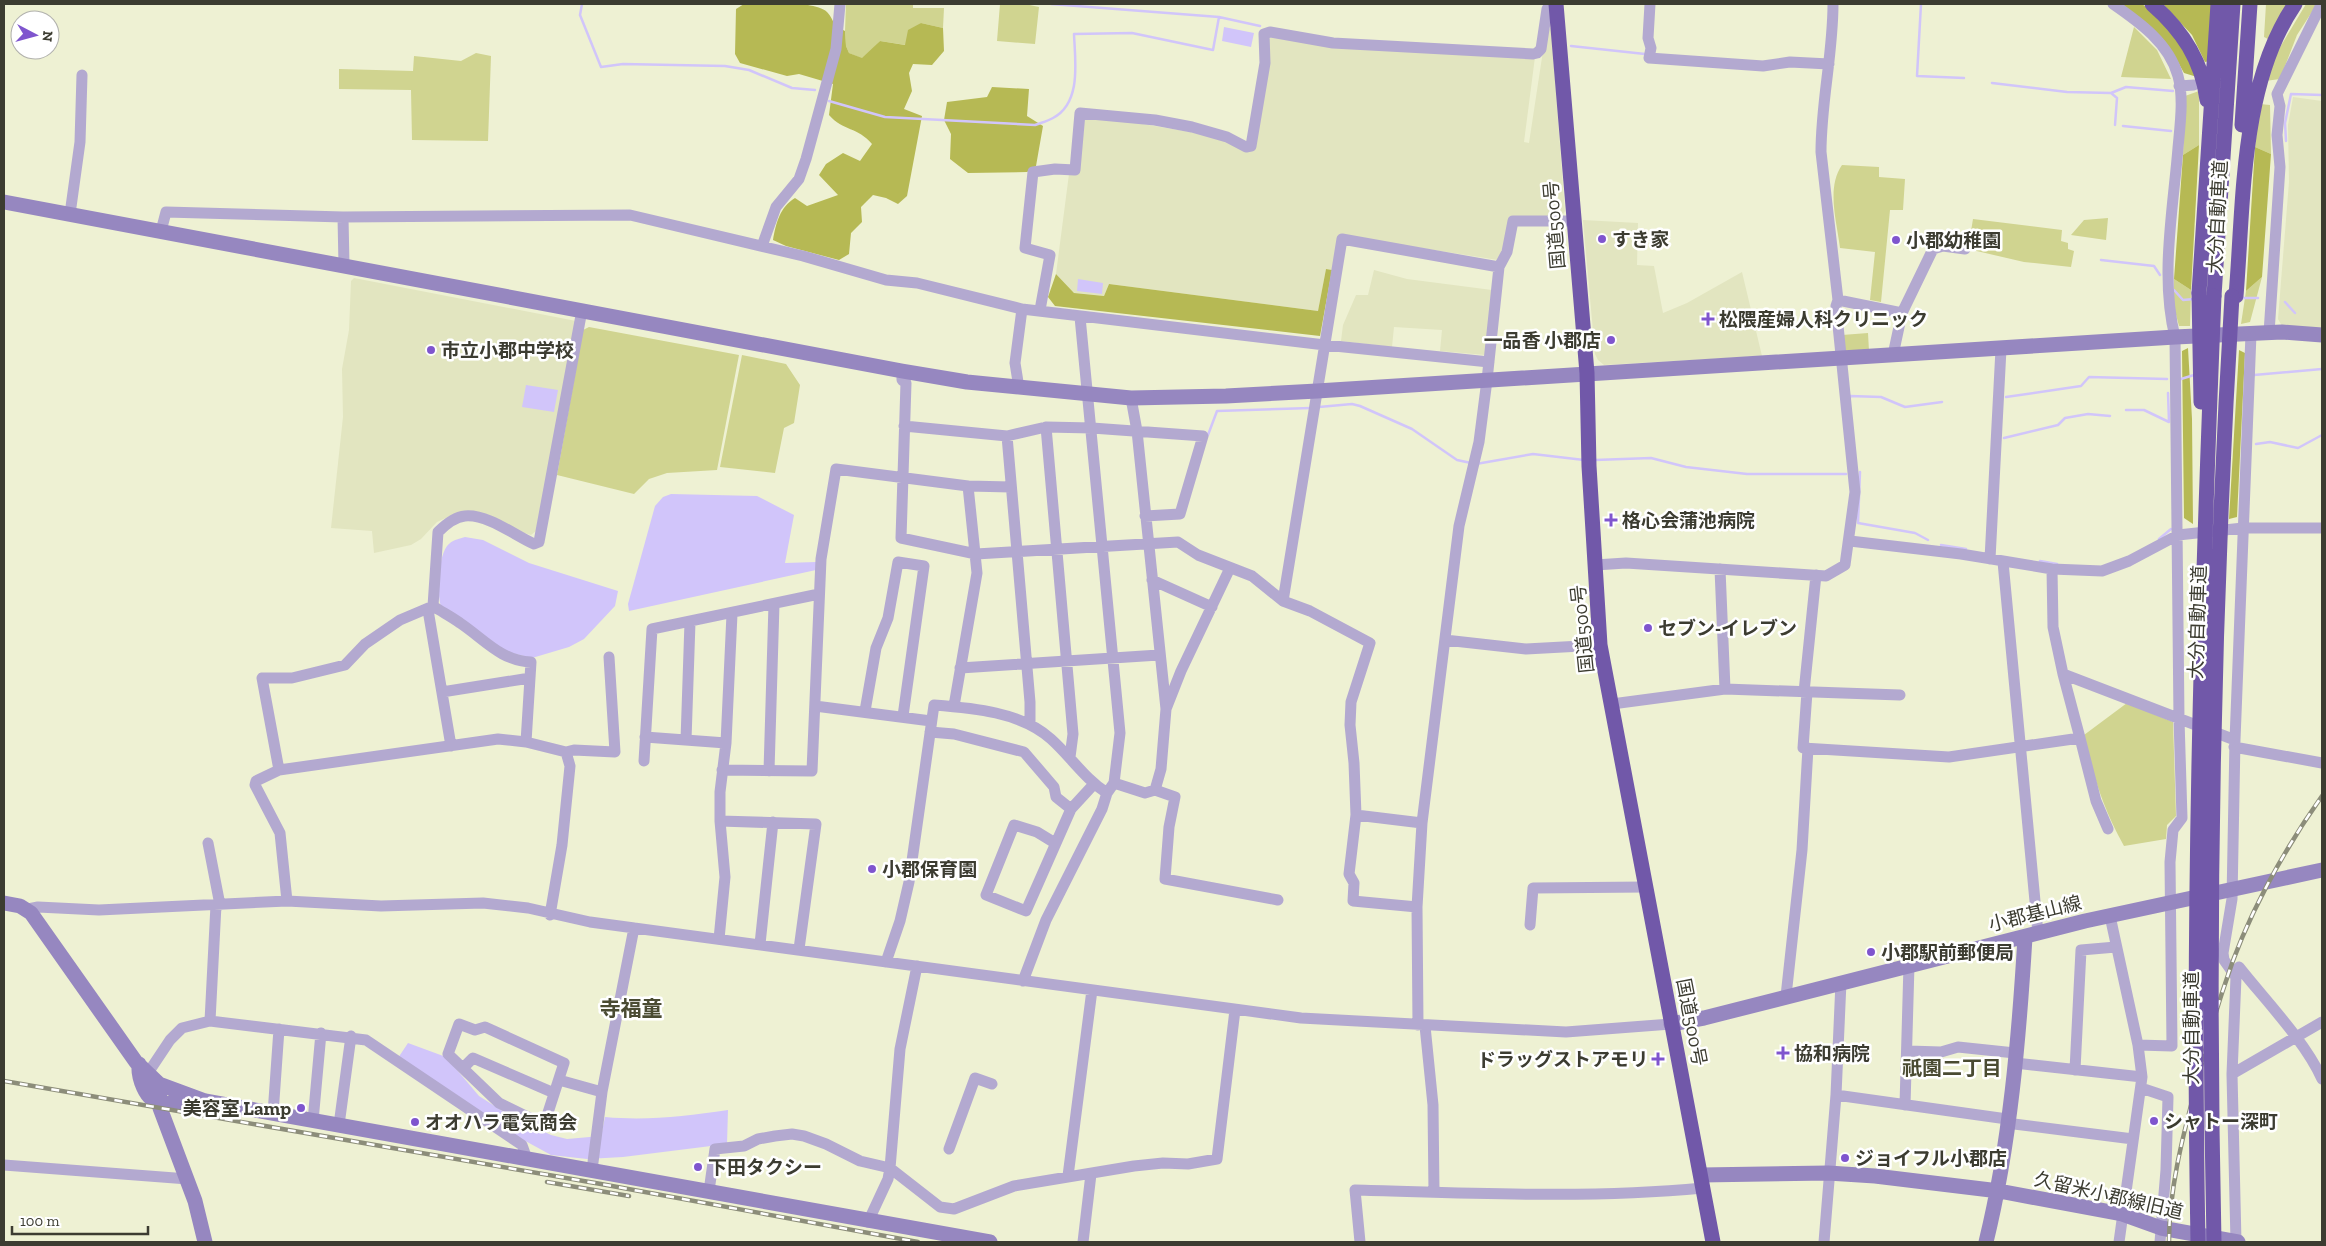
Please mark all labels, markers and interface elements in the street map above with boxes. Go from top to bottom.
north arrow [10,10,60,60]
text: N [38,30,56,43]
street label: 大分自動車道 [2203,159,2232,275]
street label: 国道500号 [1539,180,1570,270]
place label: すき家 [1612,228,1669,251]
place label: 小郡幼稚園 [1906,229,2001,252]
marker: すき家 [1596,233,1608,245]
marker: 小郡幼稚園 [1890,234,1902,246]
place label: 松隈産婦人科クリニック [1719,308,1928,331]
marker: 松隈産婦人科クリニック [1701,312,1715,326]
place label: 一品香 小郡店 [1483,329,1601,352]
marker: 一品香 小郡店 [1605,334,1617,346]
place label: 市立小郡中学校 [441,339,574,362]
marker: 市立小郡中学校 [425,344,437,356]
place label: 格心会蒲池病院 [1622,509,1755,532]
marker: 格心会蒲池病院 [1604,513,1618,527]
street label: 大分自動車道 [2184,565,2211,679]
street label: 国道500号 [1566,584,1599,674]
place label: セブン-イレブン [1658,617,1797,640]
marker: セブン-イレブン [1642,622,1654,634]
place label: 小郡保育園 [882,858,977,881]
marker: 小郡保育園 [866,863,878,875]
street label: 小郡基山線 [1986,891,2084,936]
place label: 小郡駅前郵便局 [1881,941,2014,964]
marker: 小郡駅前郵便局 [1865,946,1877,958]
street label: 大分自動車道 [2180,971,2203,1085]
street label: 国道500号 [1672,976,1711,1068]
district label: 寺福童 [600,996,663,1021]
place label: 協和病院 [1794,1042,1870,1065]
marker: 協和病院 [1776,1046,1790,1060]
place label: ドラッグストアモリ [1477,1048,1648,1071]
marker: ドラッグストアモリ [1652,1053,1664,1065]
district label: 祇園二丁目 [1902,1056,2002,1080]
place label: 美容室 Lamp [183,1097,291,1120]
marker: 美容室 Lamp [295,1102,307,1114]
place label: シャトー深町 [2164,1110,2278,1133]
place label: オオハラ電気商会 [425,1111,577,1134]
marker: シャトー深町 [2148,1115,2160,1127]
marker: オオハラ電気商会 [409,1116,421,1128]
place label: ジョイフル小郡店 [1855,1147,2007,1170]
marker: ジョイフル小郡店 [1839,1152,1851,1164]
place label: 下田タクシー [708,1156,822,1179]
marker: 下田タクシー [692,1161,704,1173]
street label: 久留米小郡線旧道 [2032,1167,2186,1224]
scale bar [12,1204,149,1236]
text: 100 m [20,1212,59,1230]

